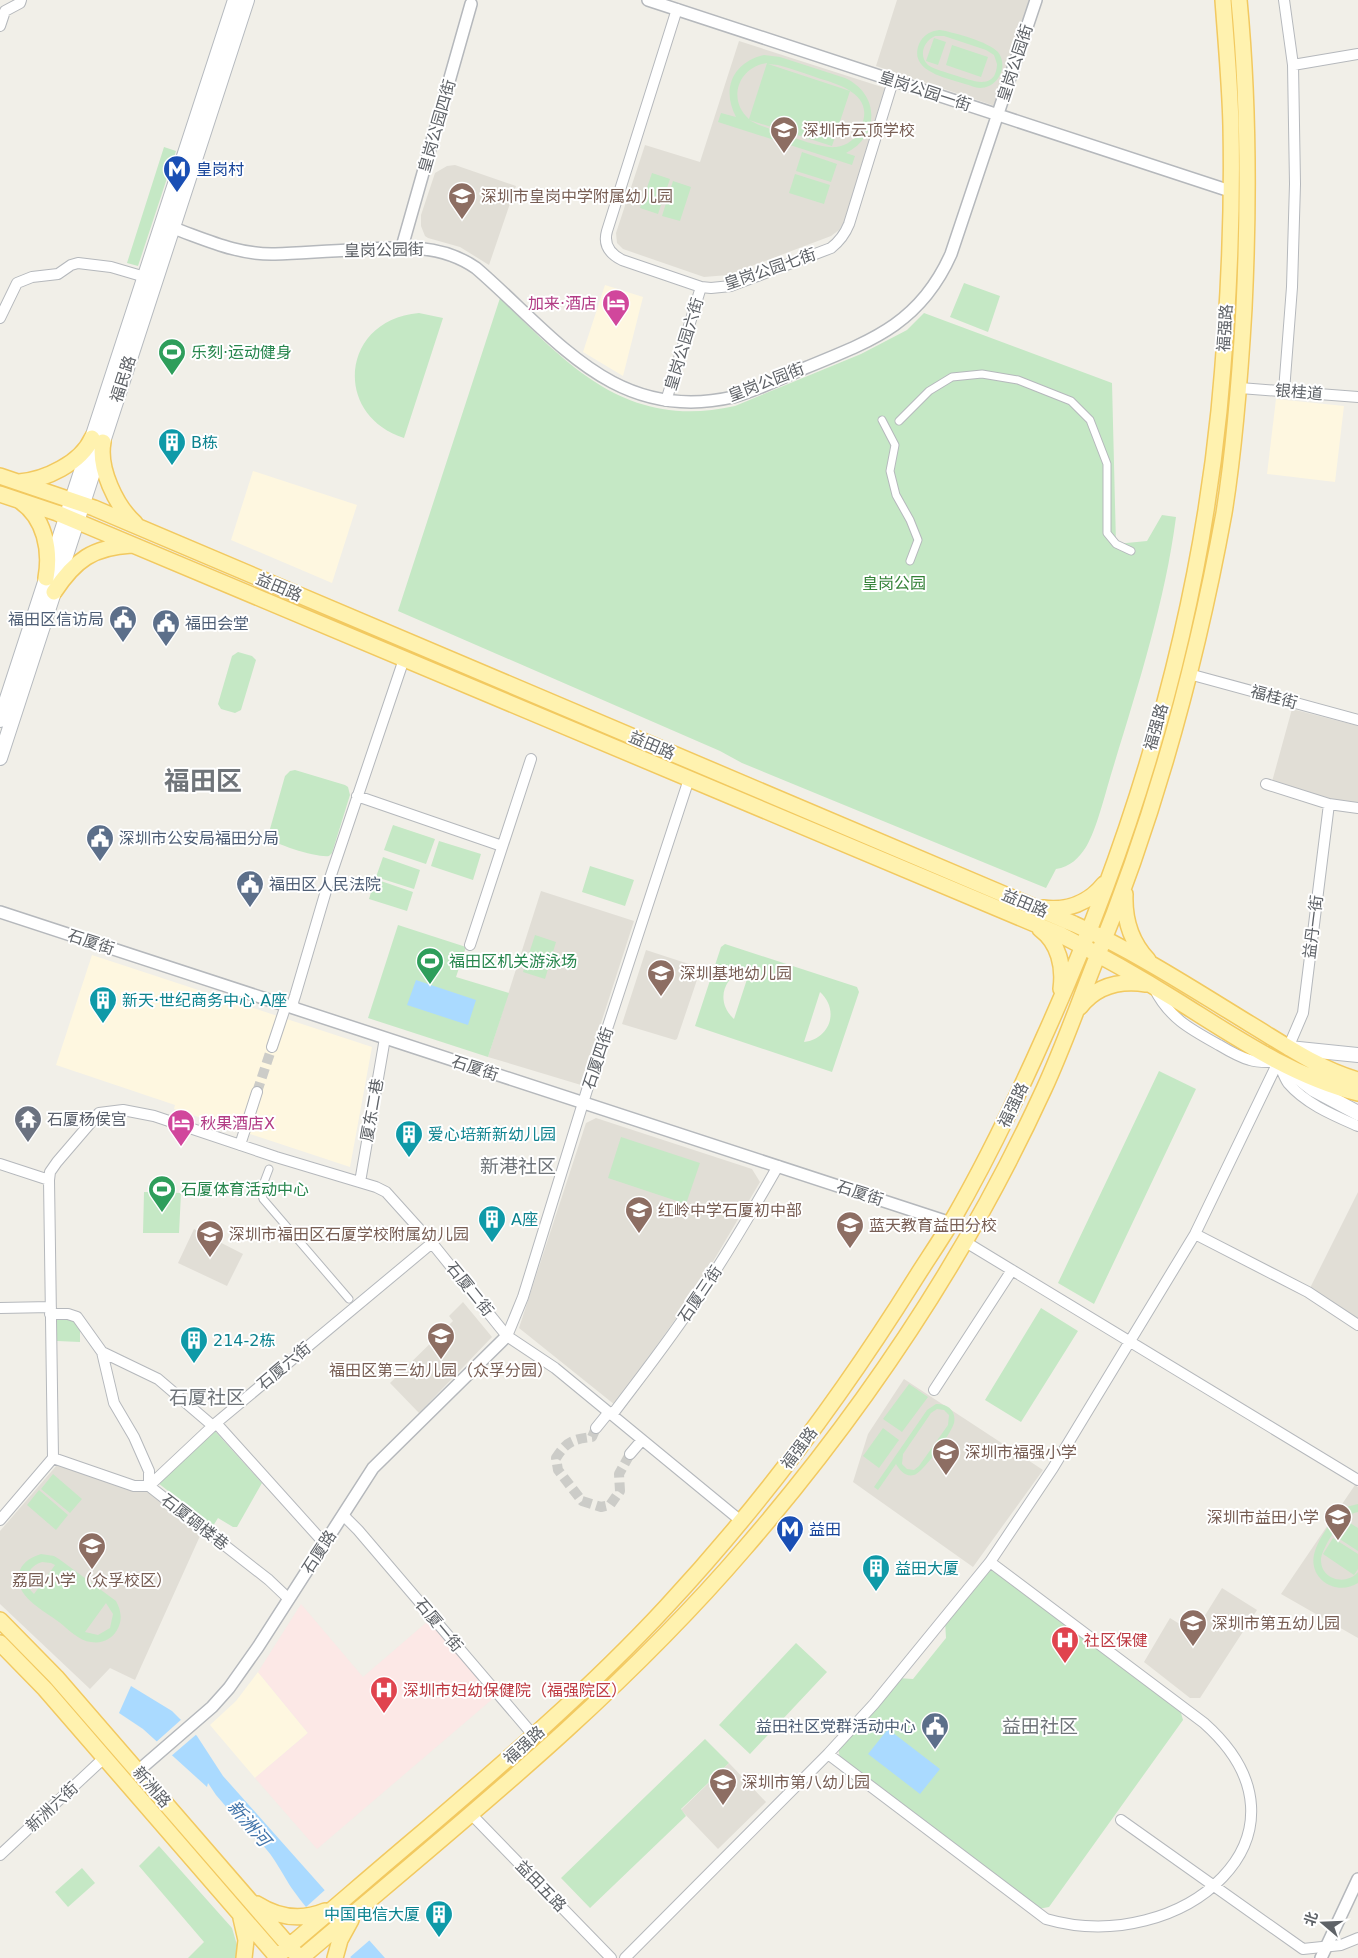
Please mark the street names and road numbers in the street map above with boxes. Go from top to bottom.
street label: 皇岗公园街 [994,22,1036,104]
street label: 皇岗公园一街 [876,67,974,115]
street label: 皇岗公园四街 [415,77,459,175]
street label: 皇岗公园街 [344,240,424,260]
street label: 皇岗公园七街 [722,244,818,294]
street label: 皇岗公园六街 [661,295,707,393]
street label: 福强路 [1214,303,1236,353]
street label: 福民路 [107,353,139,405]
street label: 皇岗公园街 [725,359,807,405]
street label: 银桂道 [1274,380,1324,404]
street label: 益田路 [253,569,305,605]
street label: 福桂街 [1248,682,1300,712]
street label: 福强路 [1140,701,1172,753]
street label: 益田路 [626,727,678,763]
street label: 益田路 [999,885,1051,921]
street label: 益丹一街 [1300,894,1326,960]
street label: 石厦街 [65,926,117,958]
street label: 石厦四街 [579,1025,617,1091]
street label: 石厦街 [449,1052,501,1084]
street label: 厦东二巷 [357,1077,387,1143]
street label: 福强路 [994,1079,1032,1131]
street label: 石厦街 [834,1177,886,1209]
street label: 石厦二街 [442,1258,498,1320]
street label: 石厦三街 [674,1262,726,1326]
street label: 石厦六街 [253,1338,315,1394]
street label: 福强路 [777,1423,821,1473]
street label: 石厦碉楼巷 [158,1490,232,1554]
street label: 石厦路 [298,1527,340,1577]
street label: 石厦一街 [411,1594,467,1656]
street label: 福强路 [500,1722,548,1768]
street label: 新洲路 [129,1763,175,1811]
street label: 新洲六街 [22,1778,82,1836]
street label: 益田五路 [512,1856,570,1916]

